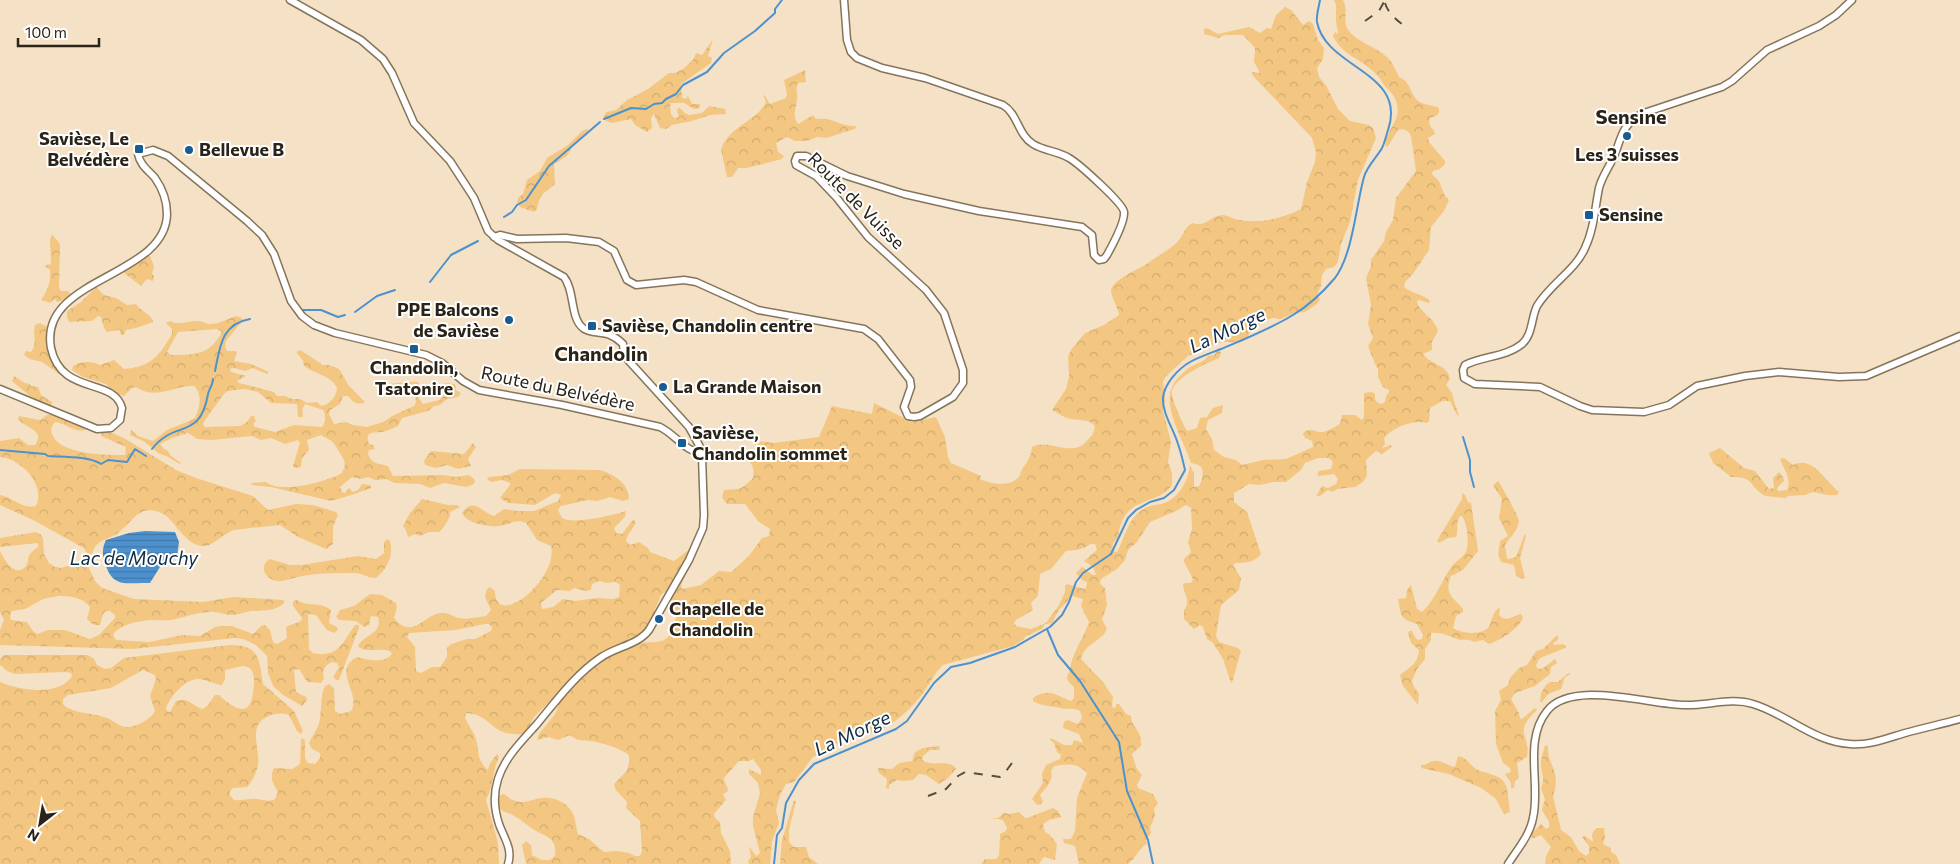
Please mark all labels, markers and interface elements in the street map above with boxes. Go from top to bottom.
scale bar [18,15,99,47]
text: 100 m [25,23,67,41]
district label: Sensine [1595,104,1667,128]
place label: Savièse, Le Belvédère [39,127,129,170]
marker: Les 3 suisses [1621,130,1633,142]
place label: Bellevue B [199,138,284,160]
marker: Savièse, Le Belvédère [133,143,145,155]
place label: Les 3 suisses [1575,143,1679,165]
marker: Bellevue B [183,144,195,156]
street label: Route de Vuisse [804,147,910,253]
place label: Sensine [1599,203,1663,225]
marker: Sensine [1583,209,1595,221]
place label: PPE Balcons de Savièse [397,298,499,341]
water label: La Morge [1185,302,1269,357]
marker: PPE Balcons de Savièse [503,314,515,326]
place label: Savièse, Chandolin centre [602,314,813,336]
marker: Savièse, Chandolin centre [586,320,598,332]
district label: Chandolin [554,341,648,365]
marker: Chandolin, Tsatonire [408,343,420,355]
place label: Chandolin, Tsatonire [370,356,458,399]
street label: Route du Belvédère [479,361,637,415]
place label: La Grande Maison [673,375,821,397]
marker: La Grande Maison [657,381,669,393]
place label: Savièse, Chandolin sommet [692,421,848,464]
marker: Savièse, Chandolin sommet [676,437,688,449]
water label: Lac de Mouchy [70,546,199,569]
place label: Chapelle de Chandolin [669,597,764,640]
marker: Chapelle de Chandolin [653,613,665,625]
water label: La Morge [810,705,894,760]
north arrow [15,799,65,849]
text: N [24,826,42,846]

